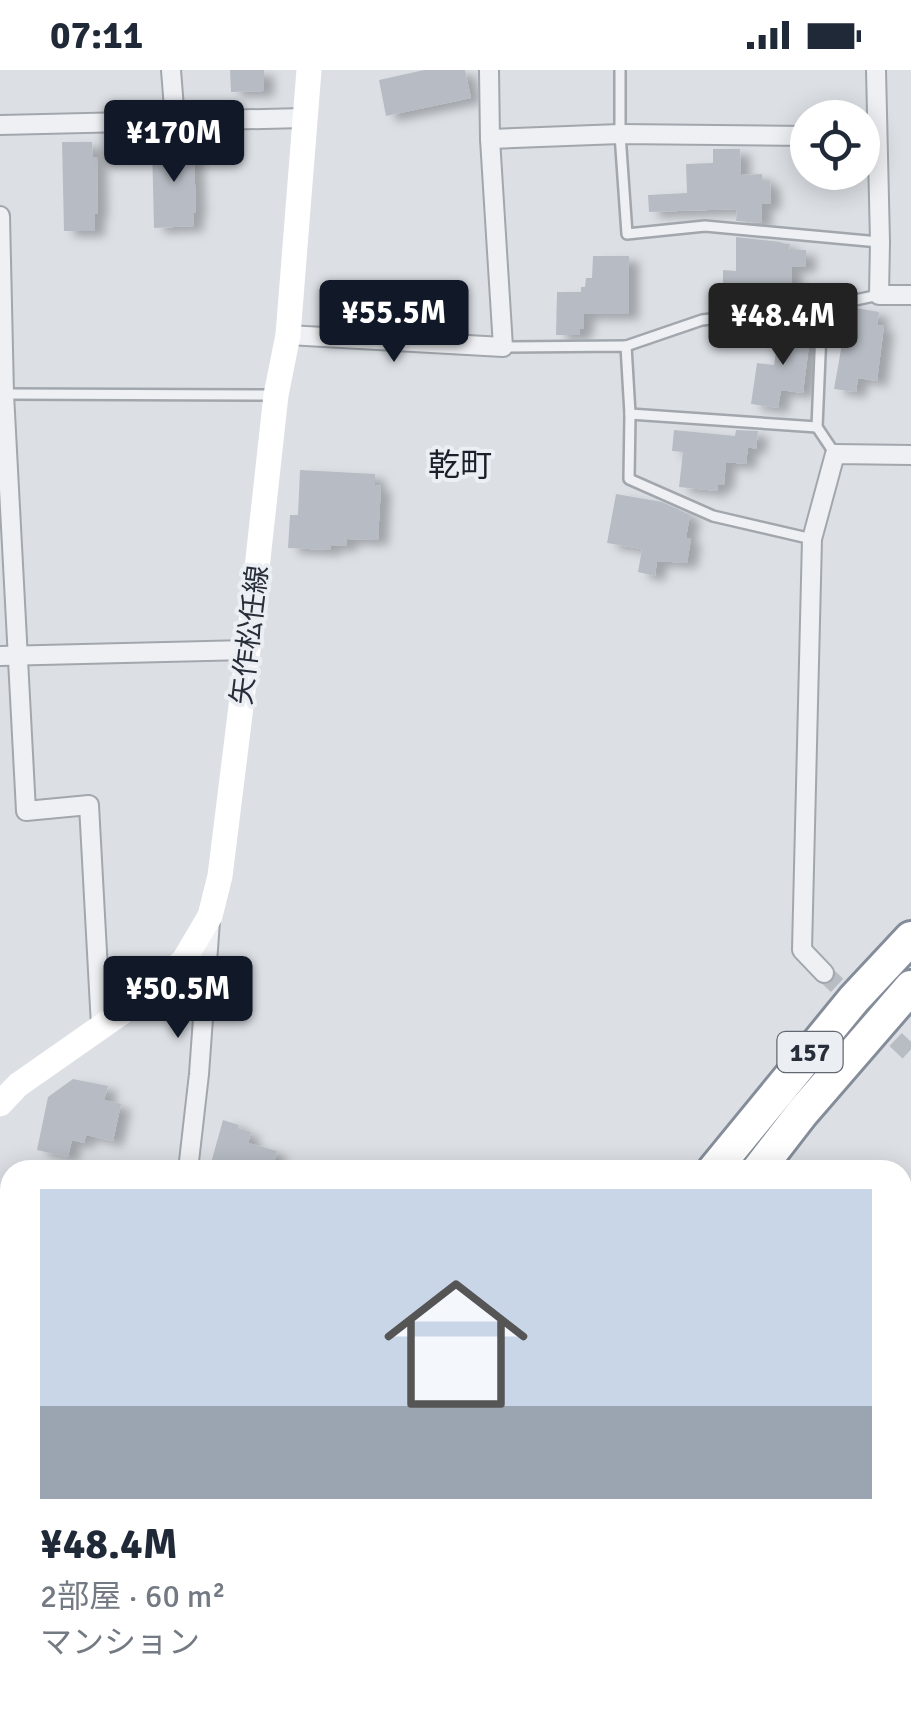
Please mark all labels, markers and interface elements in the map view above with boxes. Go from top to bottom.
text: 07:11 [50,12,143,59]
pin: ¥170M [104,100,244,185]
map controls [790,100,880,190]
button: locate [790,100,880,190]
text: ¥170M [126,113,222,152]
pin: ¥55.5M [313,280,475,365]
pin: ¥48.4M [702,283,864,368]
text: ¥55.5M [342,293,446,332]
text: ¥48.4M [731,296,835,335]
district label: 乾町 [428,446,492,485]
street label: 矢作松任線 [225,564,275,707]
pin: ¥50.5M [97,956,259,1041]
text: ¥50.5M [126,969,230,1008]
road number: 157 [778,1032,842,1072]
icon: home [366,1254,546,1434]
text: ¥48.4M [40,1519,178,1570]
text: 2部屋 · 60 m² [40,1577,226,1616]
text: マンション [40,1623,200,1662]

